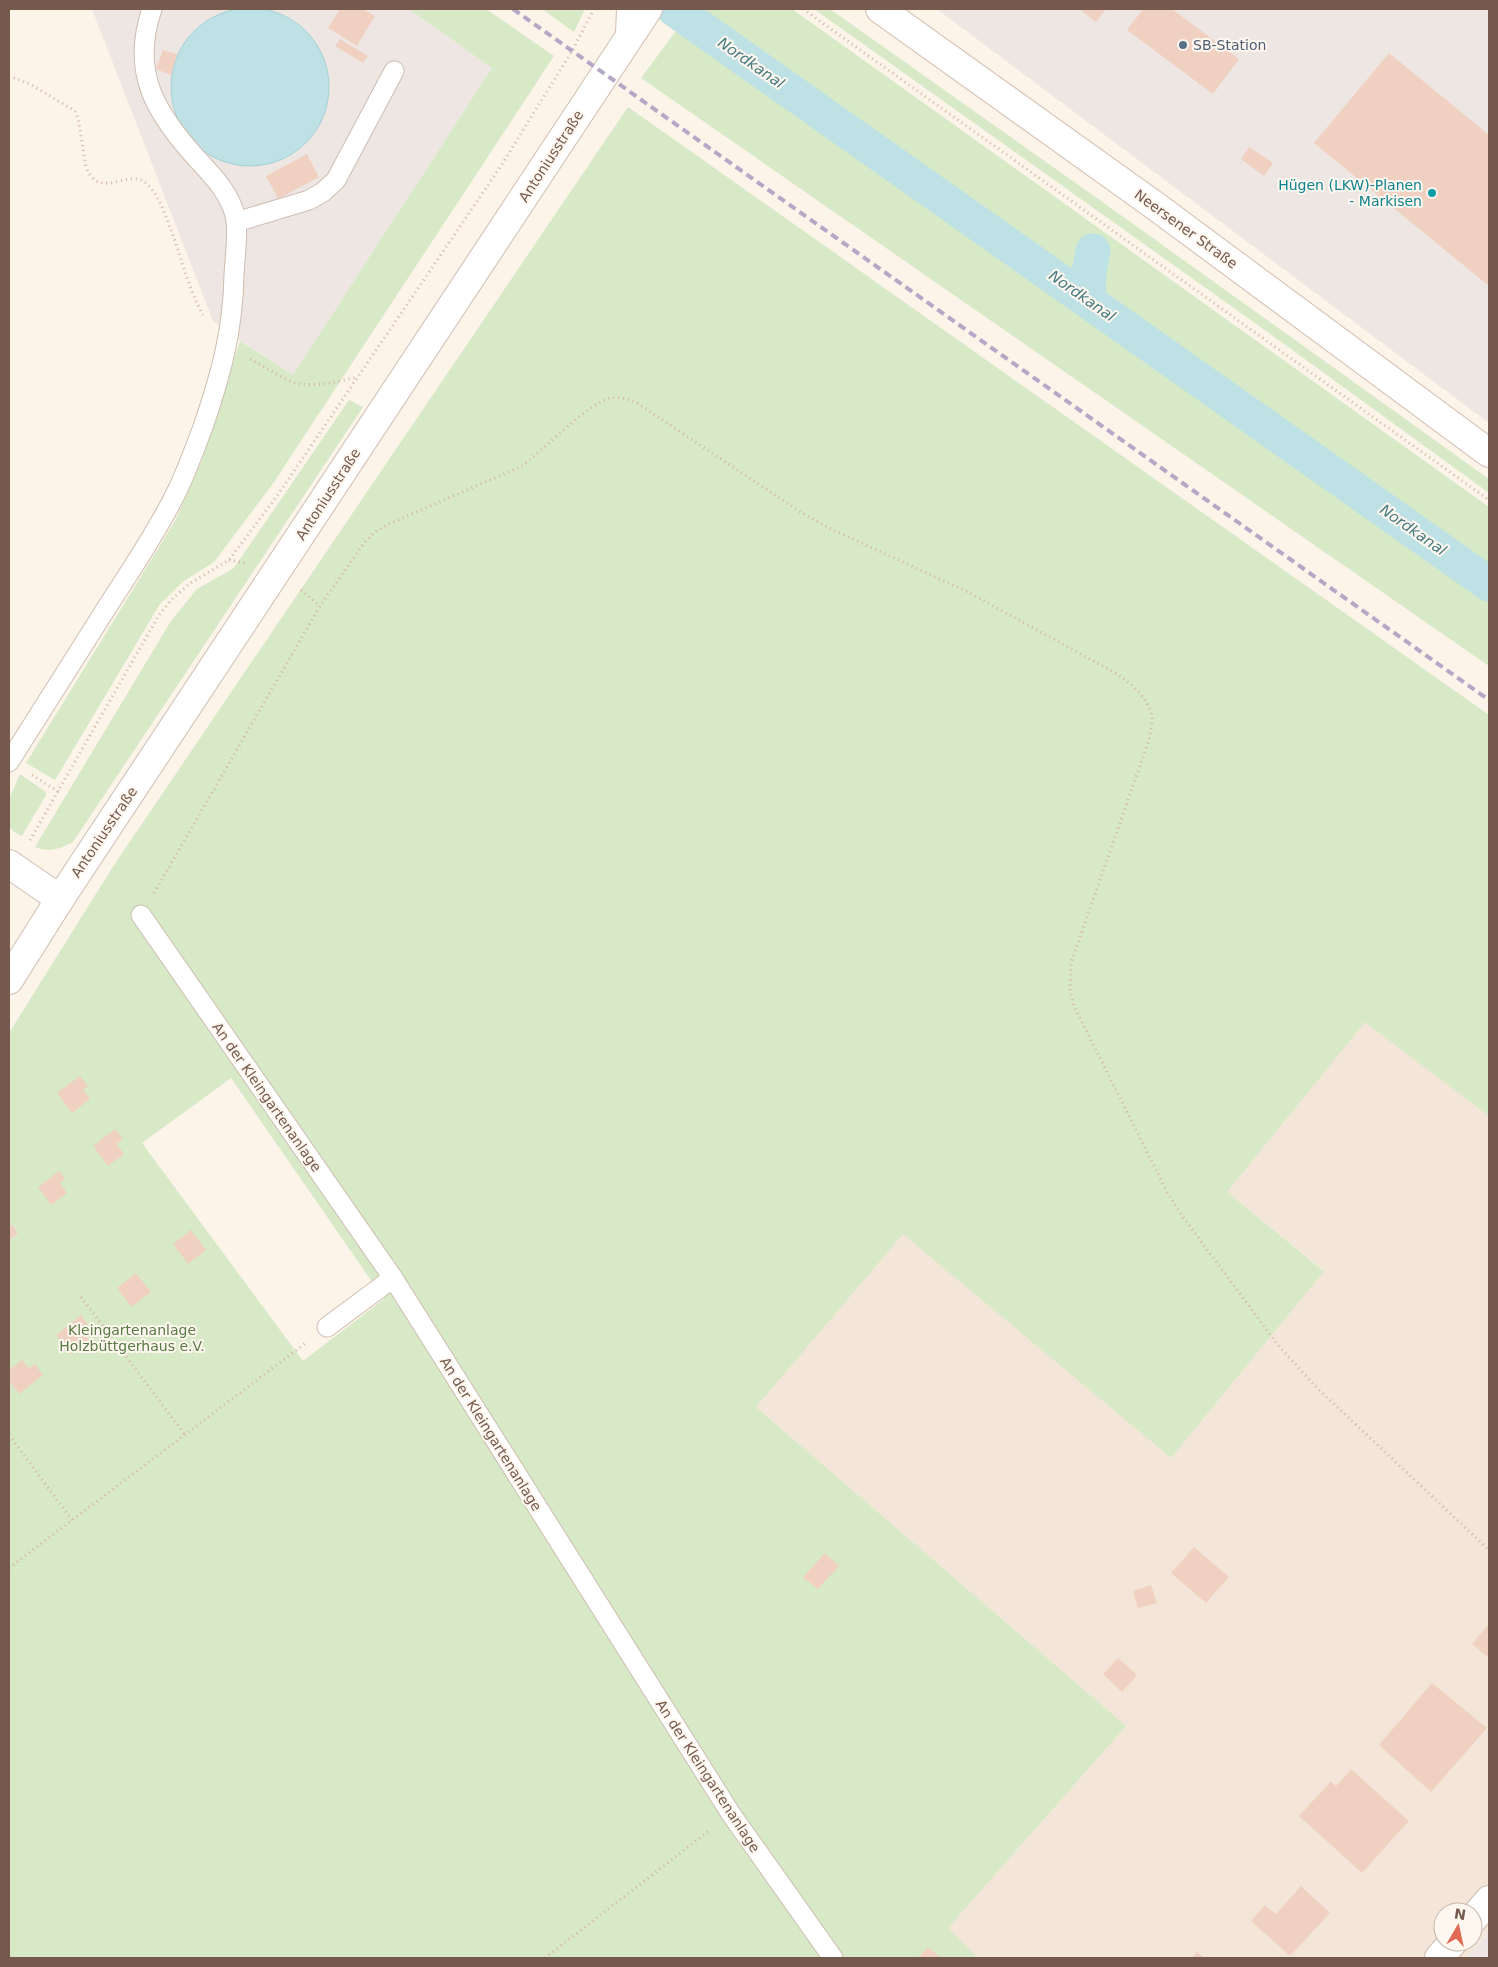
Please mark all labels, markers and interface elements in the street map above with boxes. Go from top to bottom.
water label: Nordkanal [714,34,788,93]
place label: SB-Station [1193,37,1266,53]
marker: SB-Station [1177,39,1189,51]
street label: Antoniusstraße [515,107,587,205]
place label: Hügen (LKW)-Planen - Markisen [1278,177,1422,209]
street label: Neersener Straße [1131,186,1241,272]
marker: Hügen (LKW)-Planen - Markisen [1426,187,1438,199]
water label: Nordkanal [1045,267,1119,326]
street label: Antoniusstraße [292,445,364,543]
water label: Nordkanal [1376,501,1450,560]
street label: Antoniusstraße [68,784,140,880]
street label: An der Kleingartenanlage [209,1019,325,1175]
park label: Kleingartenanlage Holzbüttgerhaus e.V. [59,1322,205,1354]
street label: An der Kleingartenanlage [437,1354,545,1514]
street label: An der Kleingartenanlage [653,1697,763,1855]
north arrow [1433,1902,1483,1952]
text: N [1453,1905,1467,1923]

